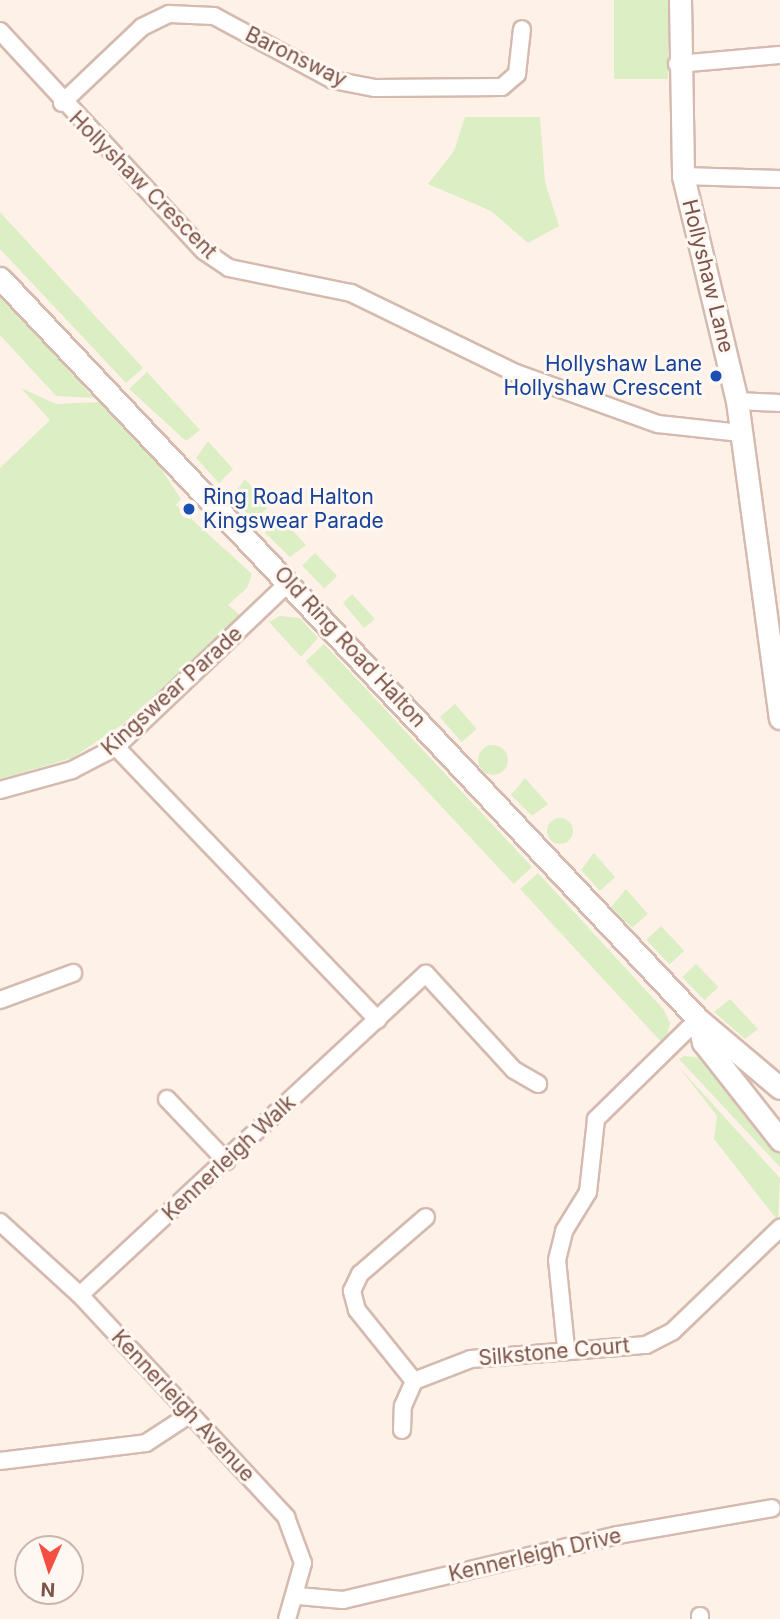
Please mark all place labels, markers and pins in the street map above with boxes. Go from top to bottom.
place label: Hollyshaw Lane Hollyshaw Crescent [504,351,702,401]
marker: Hollyshaw Lane Hollyshaw Crescent [708,368,724,384]
place label: Ring Road Halton Kingswear Parade [203,484,384,534]
marker: Ring Road Halton Kingswear Parade [181,501,197,517]

